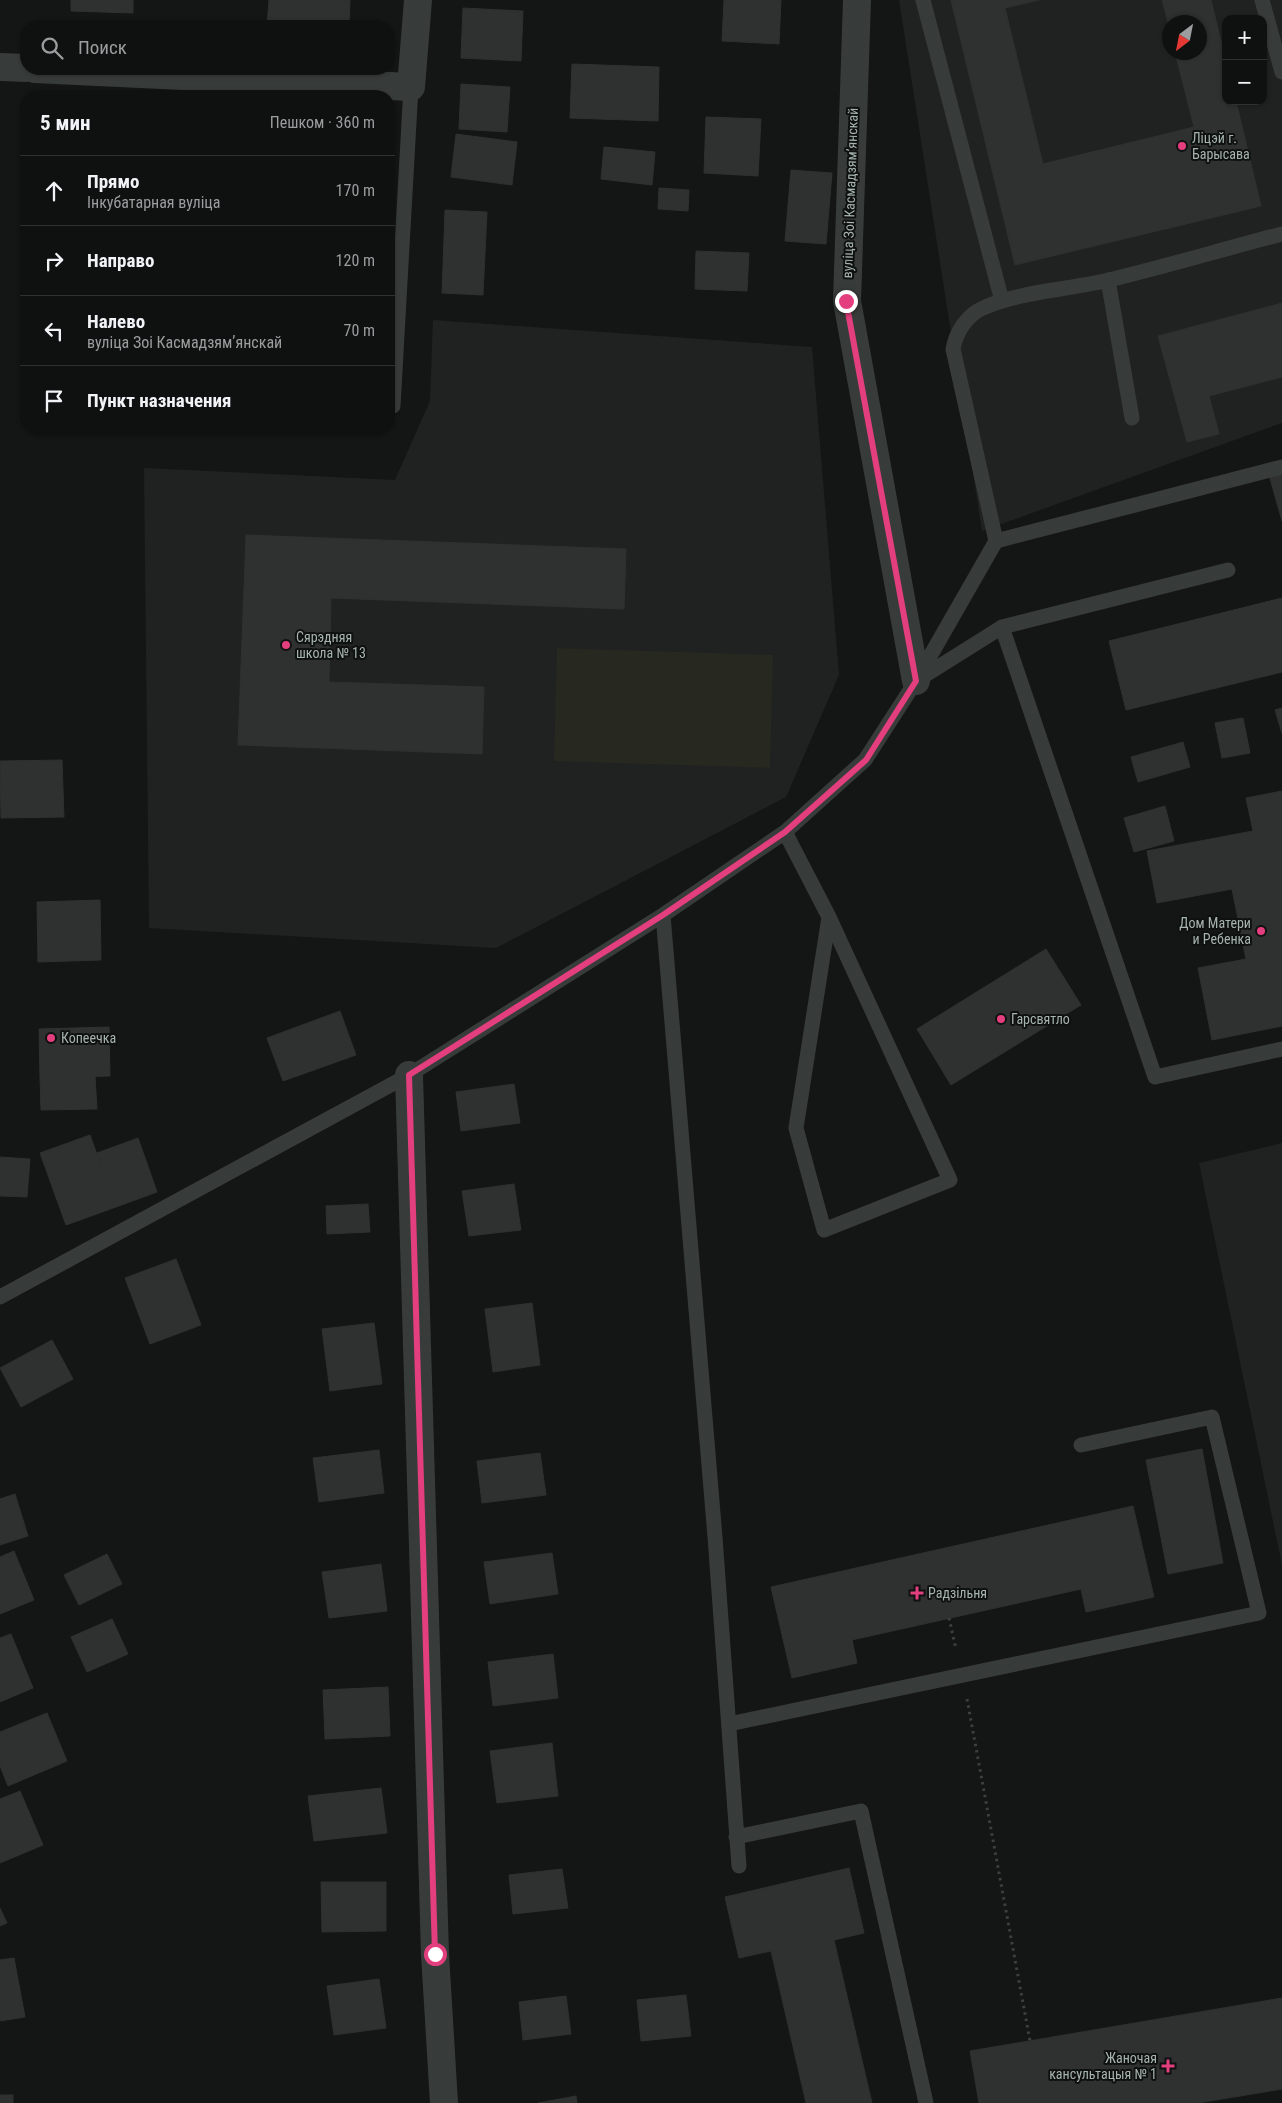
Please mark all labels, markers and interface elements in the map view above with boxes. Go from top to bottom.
north arrow [1162,15,1207,60]
map controls [1222,15,1267,105]
button: + [1222,15,1267,60]
search box [20,20,395,75]
icon: search [38,34,66,62]
text: Поиск [78,36,127,59]
button: − [1222,60,1267,105]
street label: вуліца Зоі Касмадзямʼянскай [839,107,861,279]
text: 5 мин [40,111,90,135]
text: Пешком · 360 m [270,113,375,132]
place label: Ліцэй г. Барысава [1192,130,1250,162]
marker: Ліцэй г. Барысава [1176,140,1188,152]
text: Прямо [87,170,140,193]
icon: ahead [40,177,68,205]
text: 170 m [336,181,375,200]
text: Інкубатарная вуліца [87,193,220,212]
icon: right [40,247,68,275]
text: Направо [87,249,154,272]
text: 120 m [336,251,375,270]
route end [835,290,858,313]
text: Налево [87,310,145,333]
icon: left [40,317,68,345]
text: 70 m [343,321,375,340]
text: вуліца Зоі Касмадзямʼянскай [87,333,282,352]
icon: arrive [40,387,68,415]
text: Пункт назначения [87,389,231,412]
place label: Сярэдняя школа № 13 [296,629,366,661]
marker: Сярэдняя школа № 13 [280,639,292,651]
place label: Дом Матери и Ребенка [1179,915,1251,947]
marker: Дом Матери и Ребенка [1255,925,1267,937]
place label: Гарсвятло [1011,1011,1070,1027]
marker: Гарсвятло [995,1013,1007,1025]
place label: Копеечка [61,1030,116,1046]
marker: Копеечка [45,1032,57,1044]
place label: Радзільня [928,1585,987,1601]
marker: Радзільня [910,1586,924,1600]
route start [424,1943,447,1966]
place label: Жаночая кансультацыя № 1 [1049,2050,1157,2082]
marker: Жаночая кансультацыя № 1 [1161,2059,1175,2073]

